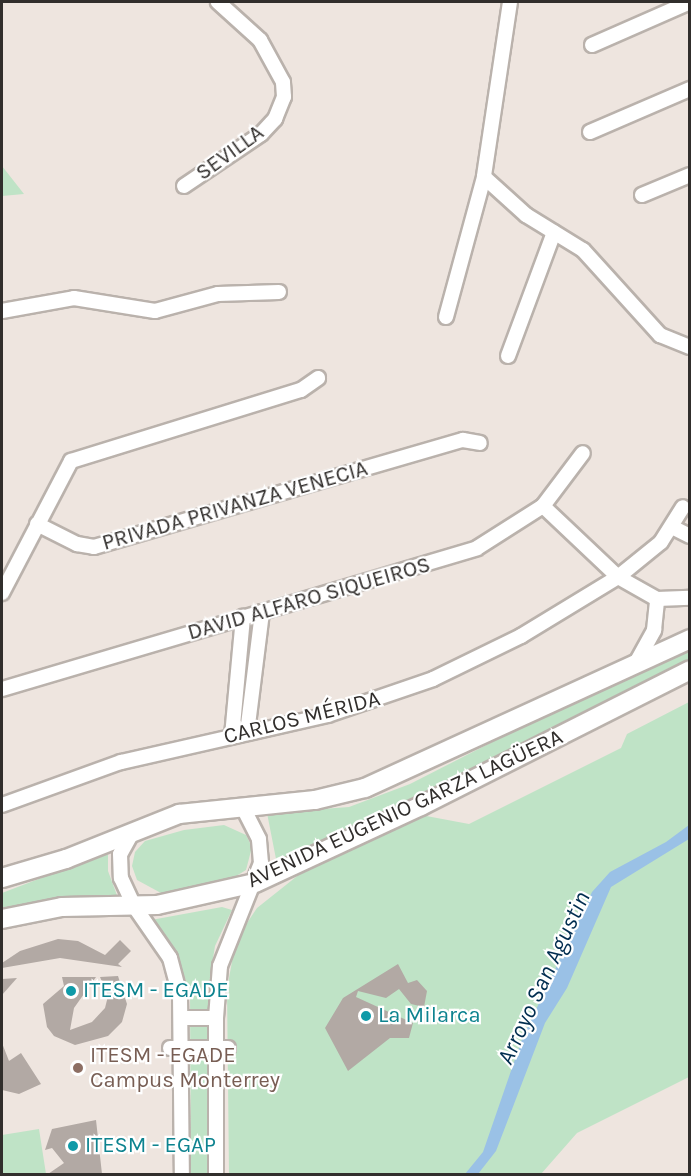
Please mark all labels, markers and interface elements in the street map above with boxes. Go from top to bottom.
street label: SEVILLA [191,120,269,186]
street label: PRIVADA PRIVANZA VENECIA [99,455,371,557]
street label: DAVID ALFARO SIQUEIROS [185,552,433,646]
street label: CARLOS MÉRIDA [221,686,383,750]
street label: AVENIDA EUGENIO GARZA LAGÜERA [243,724,567,894]
water label: Arroyo San Agustin [491,887,597,1069]
place label: ITESM - EGADE [83,978,229,1004]
marker: ITESM - EGADE [64,984,78,998]
place label: La Milarca [378,1003,480,1029]
marker: La Milarca [359,1009,373,1023]
place label: ITESM - EGADE Campus Monterrey [90,1042,280,1094]
marker: ITESM - EGADE Campus Monterrey [71,1061,85,1075]
place label: ITESM - EGAP [85,1133,216,1159]
marker: ITESM - EGAP [66,1139,80,1153]

